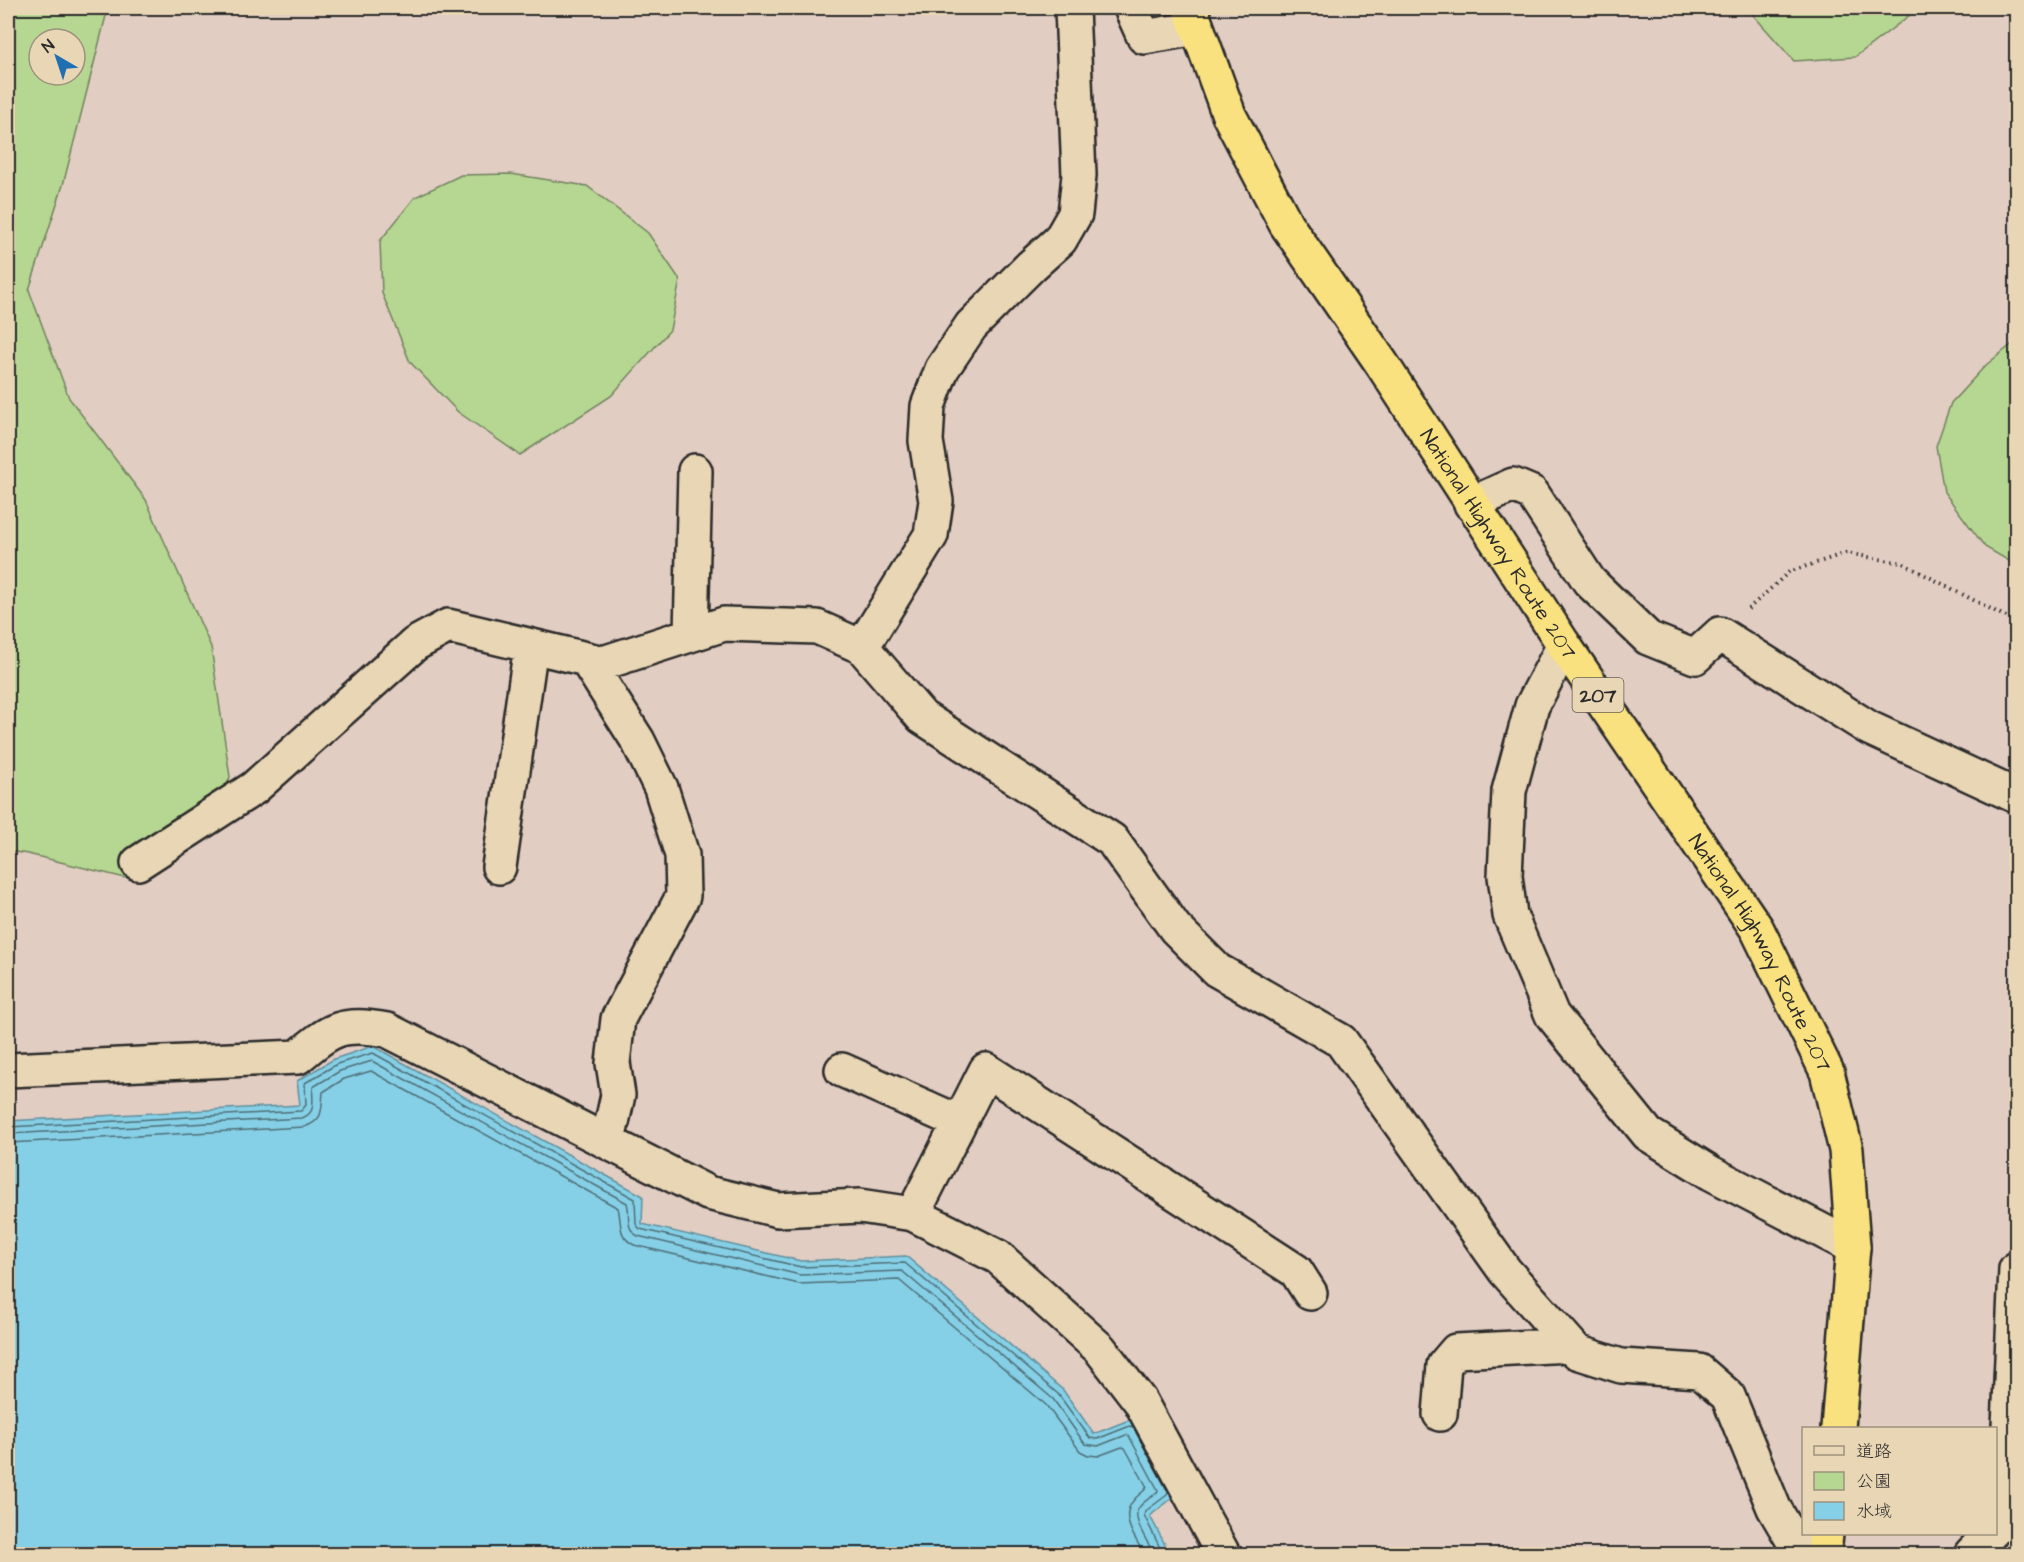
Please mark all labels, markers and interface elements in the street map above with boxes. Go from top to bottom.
north arrow [27,27,87,87]
text: N [37,34,59,58]
street label: National Highway Route 207 [1413,423,1584,665]
road number: 207 [1572,678,1624,712]
street label: National Highway Route 207 [1681,828,1839,1076]
legend [1802,1427,1997,1535]
text: 道路 [1856,1439,1892,1464]
text: 公園 [1856,1469,1892,1494]
text: 水域 [1856,1499,1892,1524]

